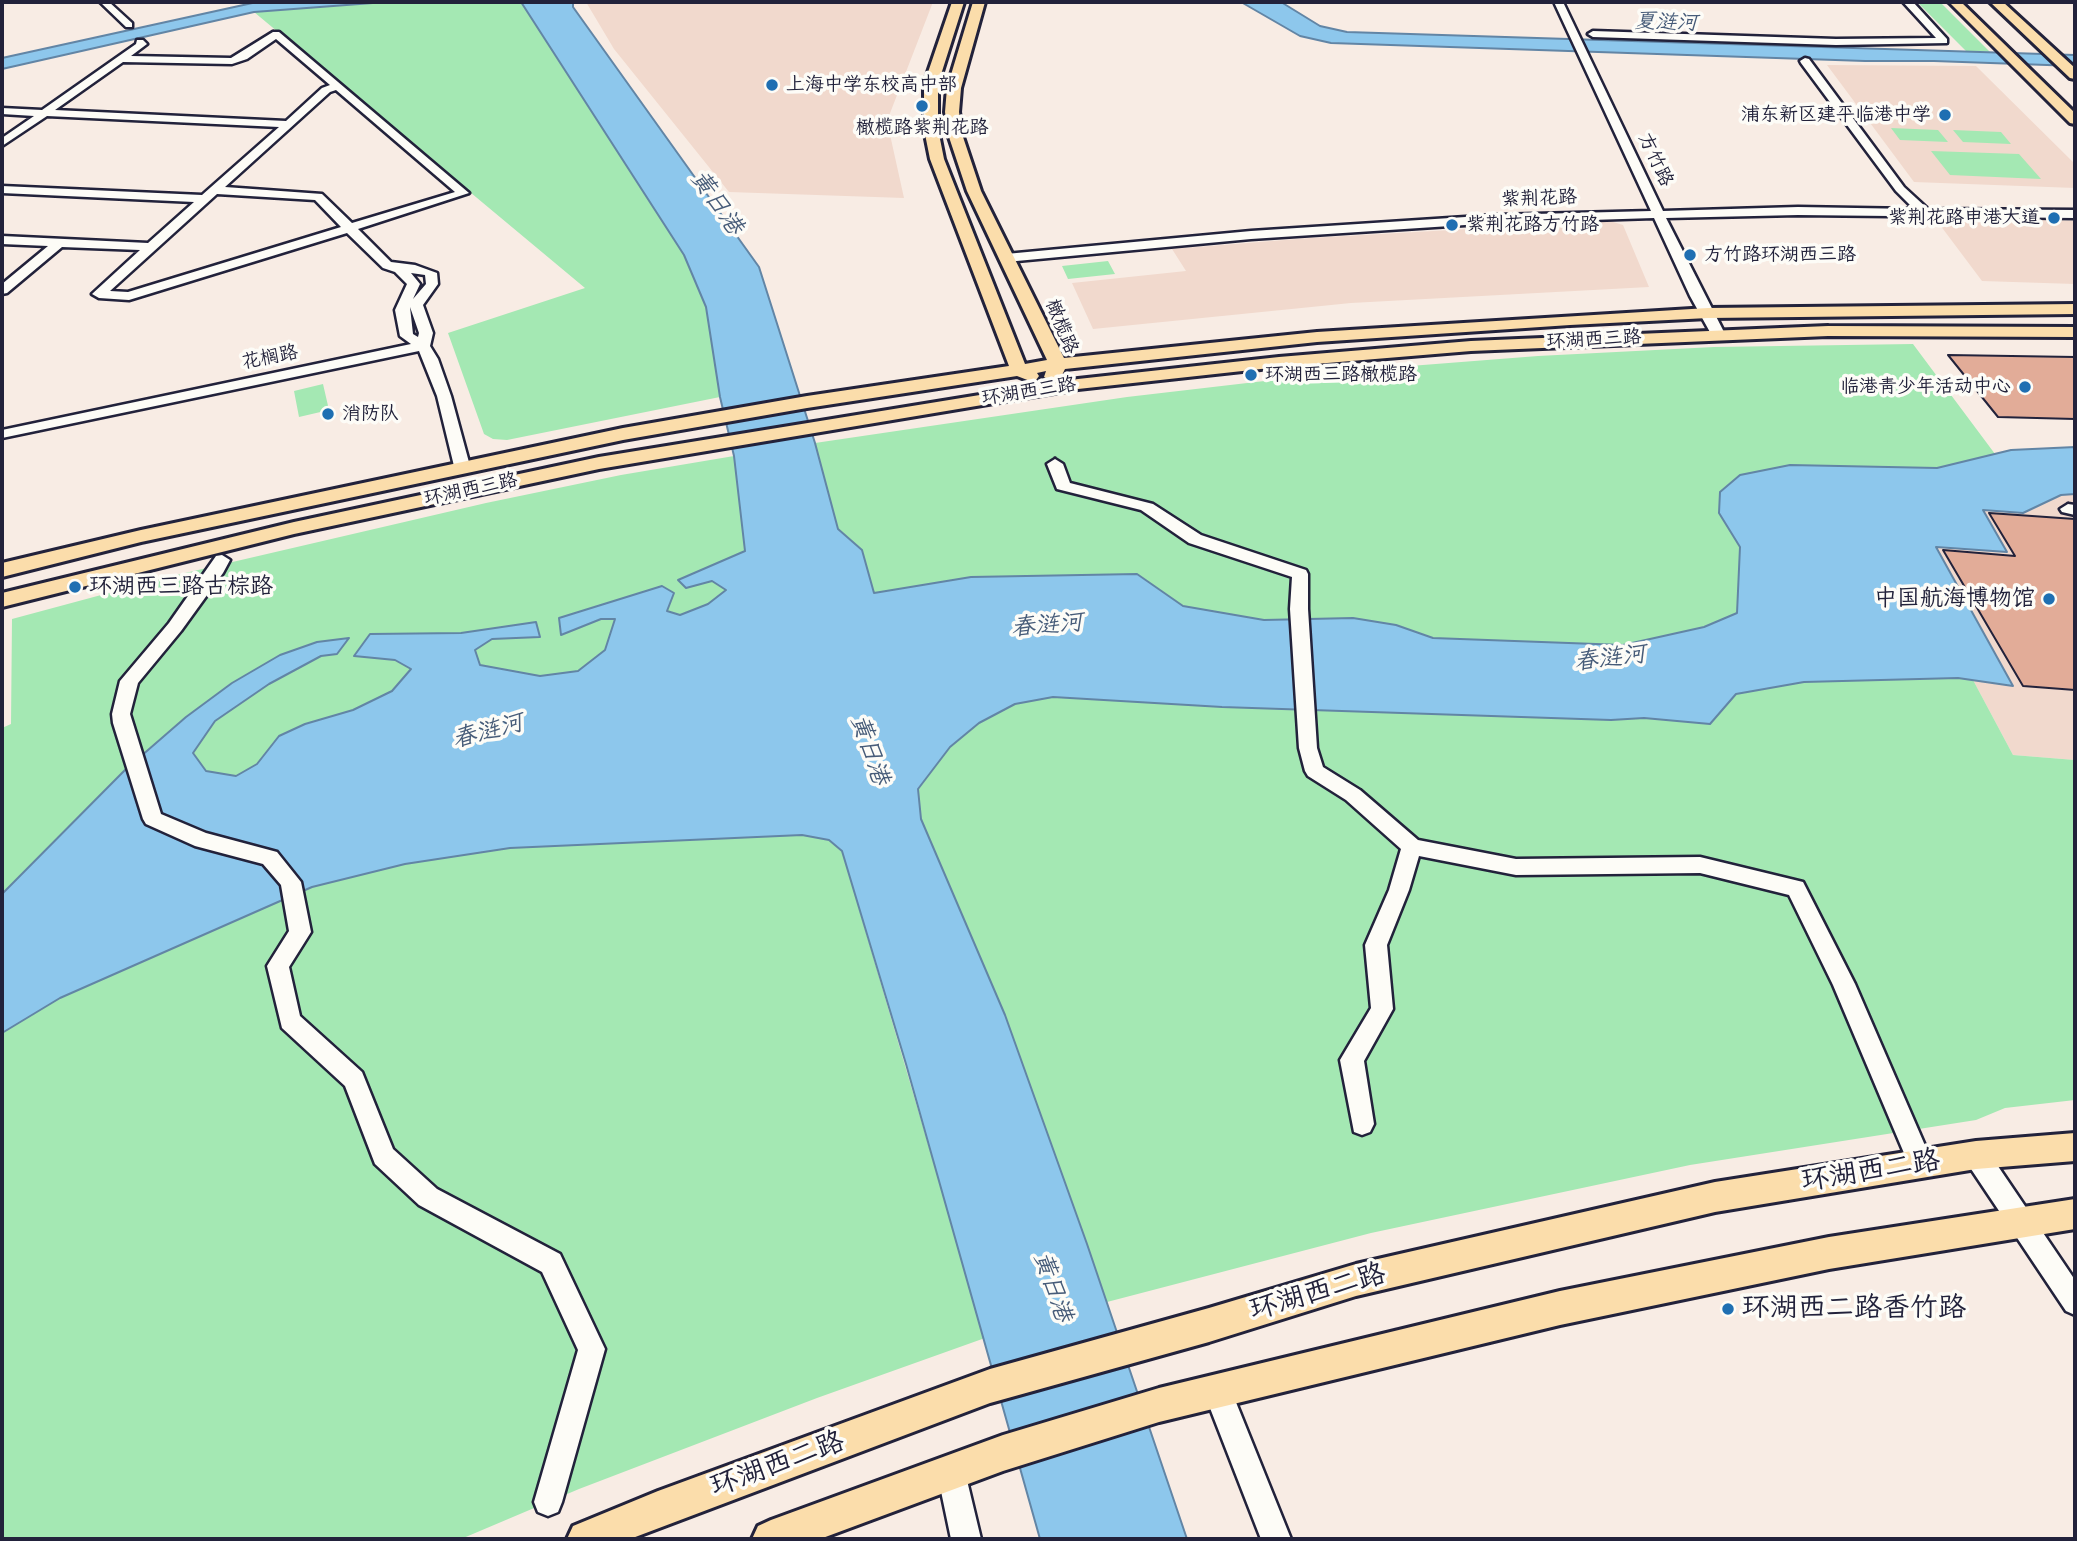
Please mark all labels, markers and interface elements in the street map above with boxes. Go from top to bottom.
water label: 夏涟河 [1634,9,1698,37]
place label: 上海中学东校高中部 [786,74,957,96]
marker: 上海中学东校高中部 [764,77,780,93]
marker: 橄榄路紫荆花路 [914,98,930,114]
place label: 浦东新区建平临港中学 [1741,104,1931,126]
marker: 浦东新区建平临港中学 [1937,107,1953,123]
place label: 橄榄路紫荆花路 [856,117,988,139]
street label: 方竹路 [1633,129,1677,191]
water label: 黄日港 [684,165,748,241]
street label: 紫荆花路 [1501,186,1577,212]
place label: 紫荆花路申港大道 [1888,207,2040,229]
marker: 紫荆花路申港大道 [2046,210,2062,226]
place label: 紫荆花路方竹路 [1466,214,1599,236]
marker: 紫荆花路方竹路 [1444,217,1460,233]
place label: 方竹路环湖西三路 [1704,244,1856,266]
marker: 方竹路环湖西三路 [1682,247,1698,263]
street label: 橄榄路 [1040,296,1082,358]
street label: 环湖西三路 [1546,326,1642,354]
street label: 花榈路 [240,341,300,375]
place label: 环湖西三路橄榄路 [1265,364,1417,386]
marker: 环湖西三路橄榄路 [1243,367,1259,383]
street label: 环湖西三路 [980,373,1078,411]
place label: 临港青少年活动中心 [1840,376,2011,398]
marker: 临港青少年活动中心 [2017,379,2033,395]
place label: 消防队 [342,403,399,425]
marker: 消防队 [320,406,336,422]
street label: 环湖西三路 [422,469,520,511]
place label: 环湖西三路古棕路 [89,573,273,601]
marker: 环湖西三路古棕路 [67,579,83,595]
place label: 中国航海博物馆 [1874,585,2035,613]
marker: 中国航海博物馆 [2041,591,2057,607]
water label: 春涟河 [1010,609,1084,643]
water label: 春涟河 [1573,640,1647,678]
water label: 春涟河 [449,709,527,755]
water label: 黄日港 [844,711,894,789]
street label: 环湖西二路 [1799,1144,1943,1200]
water label: 黄日港 [1027,1248,1077,1326]
street label: 环湖西二路 [1246,1258,1390,1328]
place label: 环湖西二路香竹路 [1742,1292,1966,1326]
marker: 环湖西二路香竹路 [1720,1301,1736,1317]
street label: 环湖西二路 [706,1425,850,1505]

